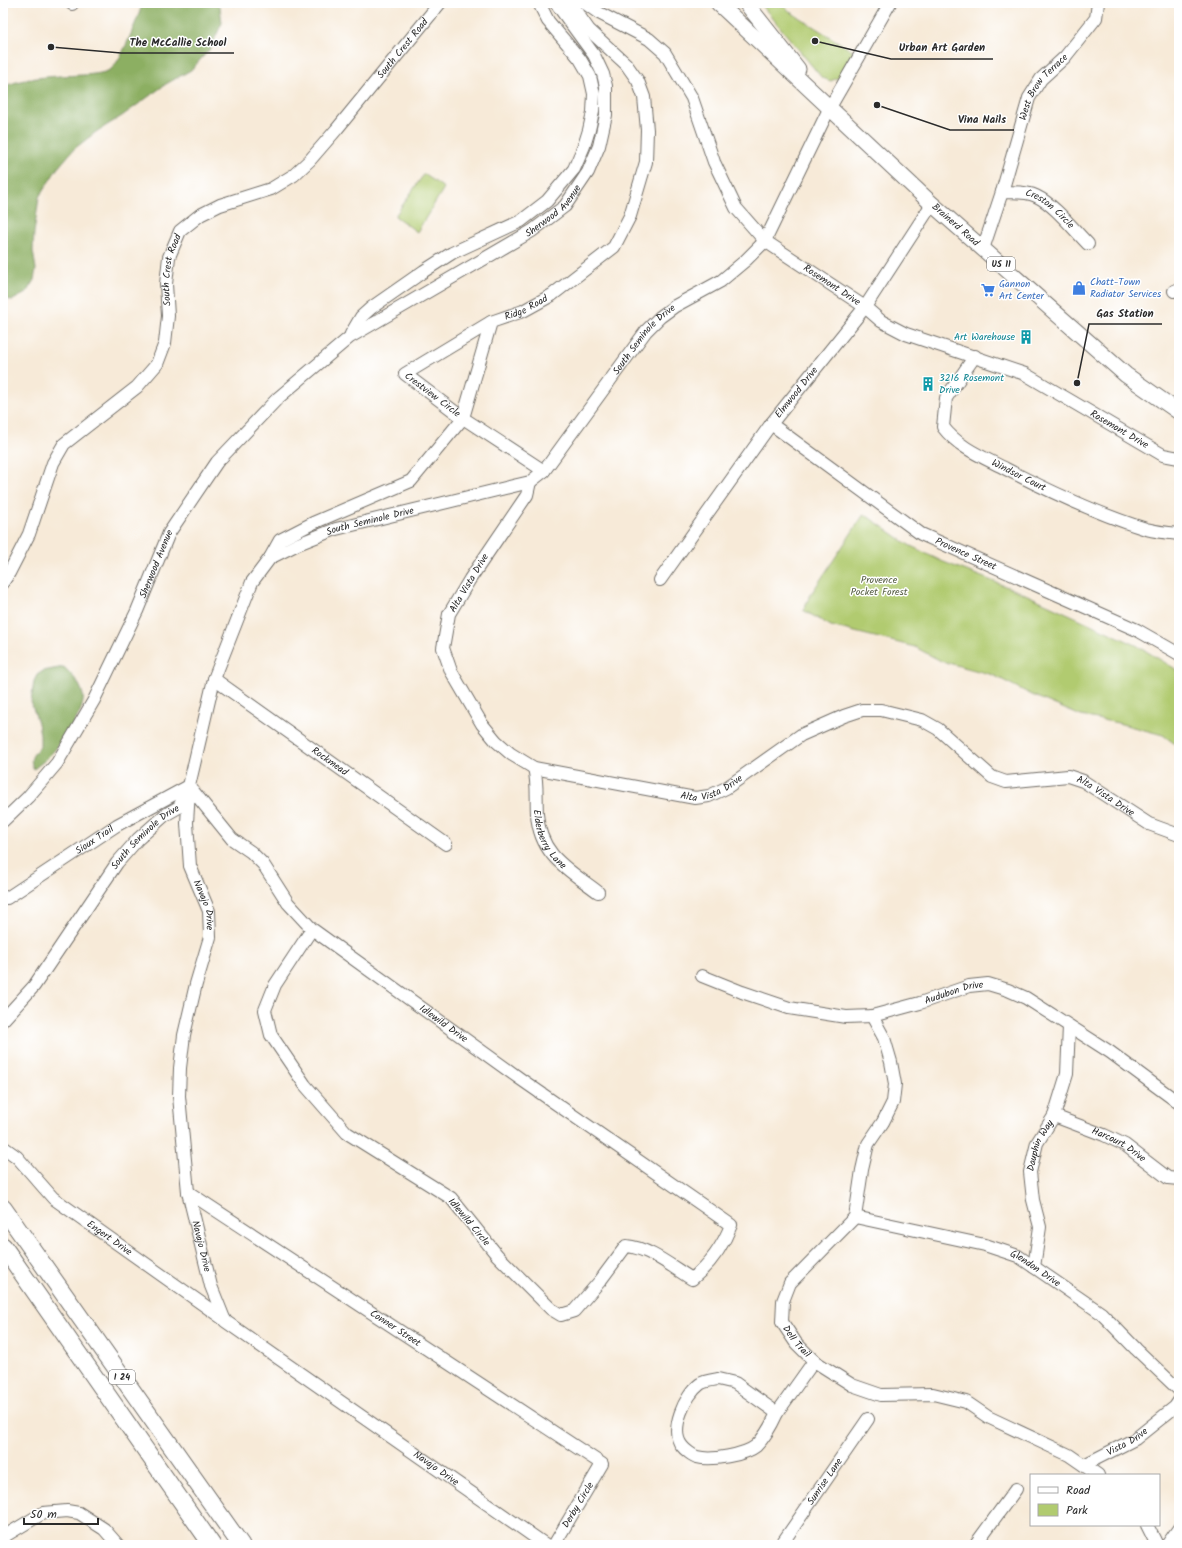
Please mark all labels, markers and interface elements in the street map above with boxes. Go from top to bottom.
street label: South Crest Road [373,14,433,82]
callout: The McCallie School [121,30,234,53]
text: The McCallie School [130,34,226,52]
callout: Urban Art Garden [891,36,993,59]
text: Urban Art Garden [899,39,985,57]
street label: West Brow Terrace [1015,49,1072,122]
callout: Vina Nails [950,107,1014,130]
text: Vina Nails [958,111,1007,129]
street label: Sherwood Avenue [522,181,586,241]
street label: Creston Circle [1024,185,1079,233]
street label: Brainerd Road [928,199,984,251]
street label: South Crest Road [158,230,186,307]
road number: US 11 [987,257,1015,271]
street label: Rosemont Drive [800,260,864,310]
place label: Chatt-Town Radiator Services [1090,274,1162,302]
place label: Gannon Art Center [999,276,1044,304]
shop icon: Chatt-Town Radiator Services [1071,280,1087,296]
supermarket icon: Gannon Art Center [980,282,996,298]
street label: Ridge Road [502,290,552,325]
street label: South Seminole Drive [609,300,679,378]
callout: Gas Station [1089,301,1162,324]
text: Gas Station [1096,305,1154,323]
place label: Art Warehouse [954,329,1015,345]
building icon: Art Warehouse [1018,329,1034,345]
street label: Elmwood Drive [771,363,822,422]
street label: Crestview Circle [401,368,464,422]
place label: 3216 Rosemont Drive [939,370,1004,398]
building icon: 3216 Rosemont Drive [920,376,936,392]
street label: Rosemont Drive [1087,406,1152,453]
street label: Windsor Court [989,455,1049,496]
street label: South Seminole Drive [324,502,416,540]
street label: Sherwood Avenue [135,526,177,601]
street label: Provence Street [932,533,999,575]
street label: Alta Vista Drive [445,550,493,616]
park label: Provence Pocket Forest [850,572,908,600]
street label: Rockmead [308,743,352,780]
street label: Alta Vista Drive [679,770,746,806]
street label: Alta Vista Drive [1074,771,1138,821]
street label: South Seminole Drive [107,800,183,873]
street label: Elderberry Lane [529,809,571,874]
street label: Sioux Trail [72,821,118,859]
street label: Navajo Drive [189,877,218,931]
street label: Audubon Drive [923,976,985,1009]
street label: Idlewild Drive [416,1001,472,1047]
street label: Dauphin Way [1022,1116,1058,1173]
street label: Harcourt Drive [1089,1123,1150,1167]
street label: Idlewild Circle [444,1194,494,1250]
street label: Engert Drive [83,1216,136,1260]
street label: Navajo Drive [187,1219,215,1274]
street label: Glendon Drive [1008,1246,1064,1291]
street label: Conner Street [366,1305,424,1351]
street label: Dell Trail [778,1322,815,1362]
road number: I 24 [109,1370,135,1384]
street label: Vista Drive [1104,1423,1152,1460]
street label: Navajo Drive [410,1447,463,1490]
street label: Sunrise Lane [803,1454,847,1508]
legend [1030,1474,1160,1526]
street label: Derby Circle [558,1478,598,1531]
text: Road [1066,1481,1091,1500]
scale bar [24,1500,98,1526]
text: Park [1066,1501,1088,1520]
text: 50 m [30,1505,57,1524]

